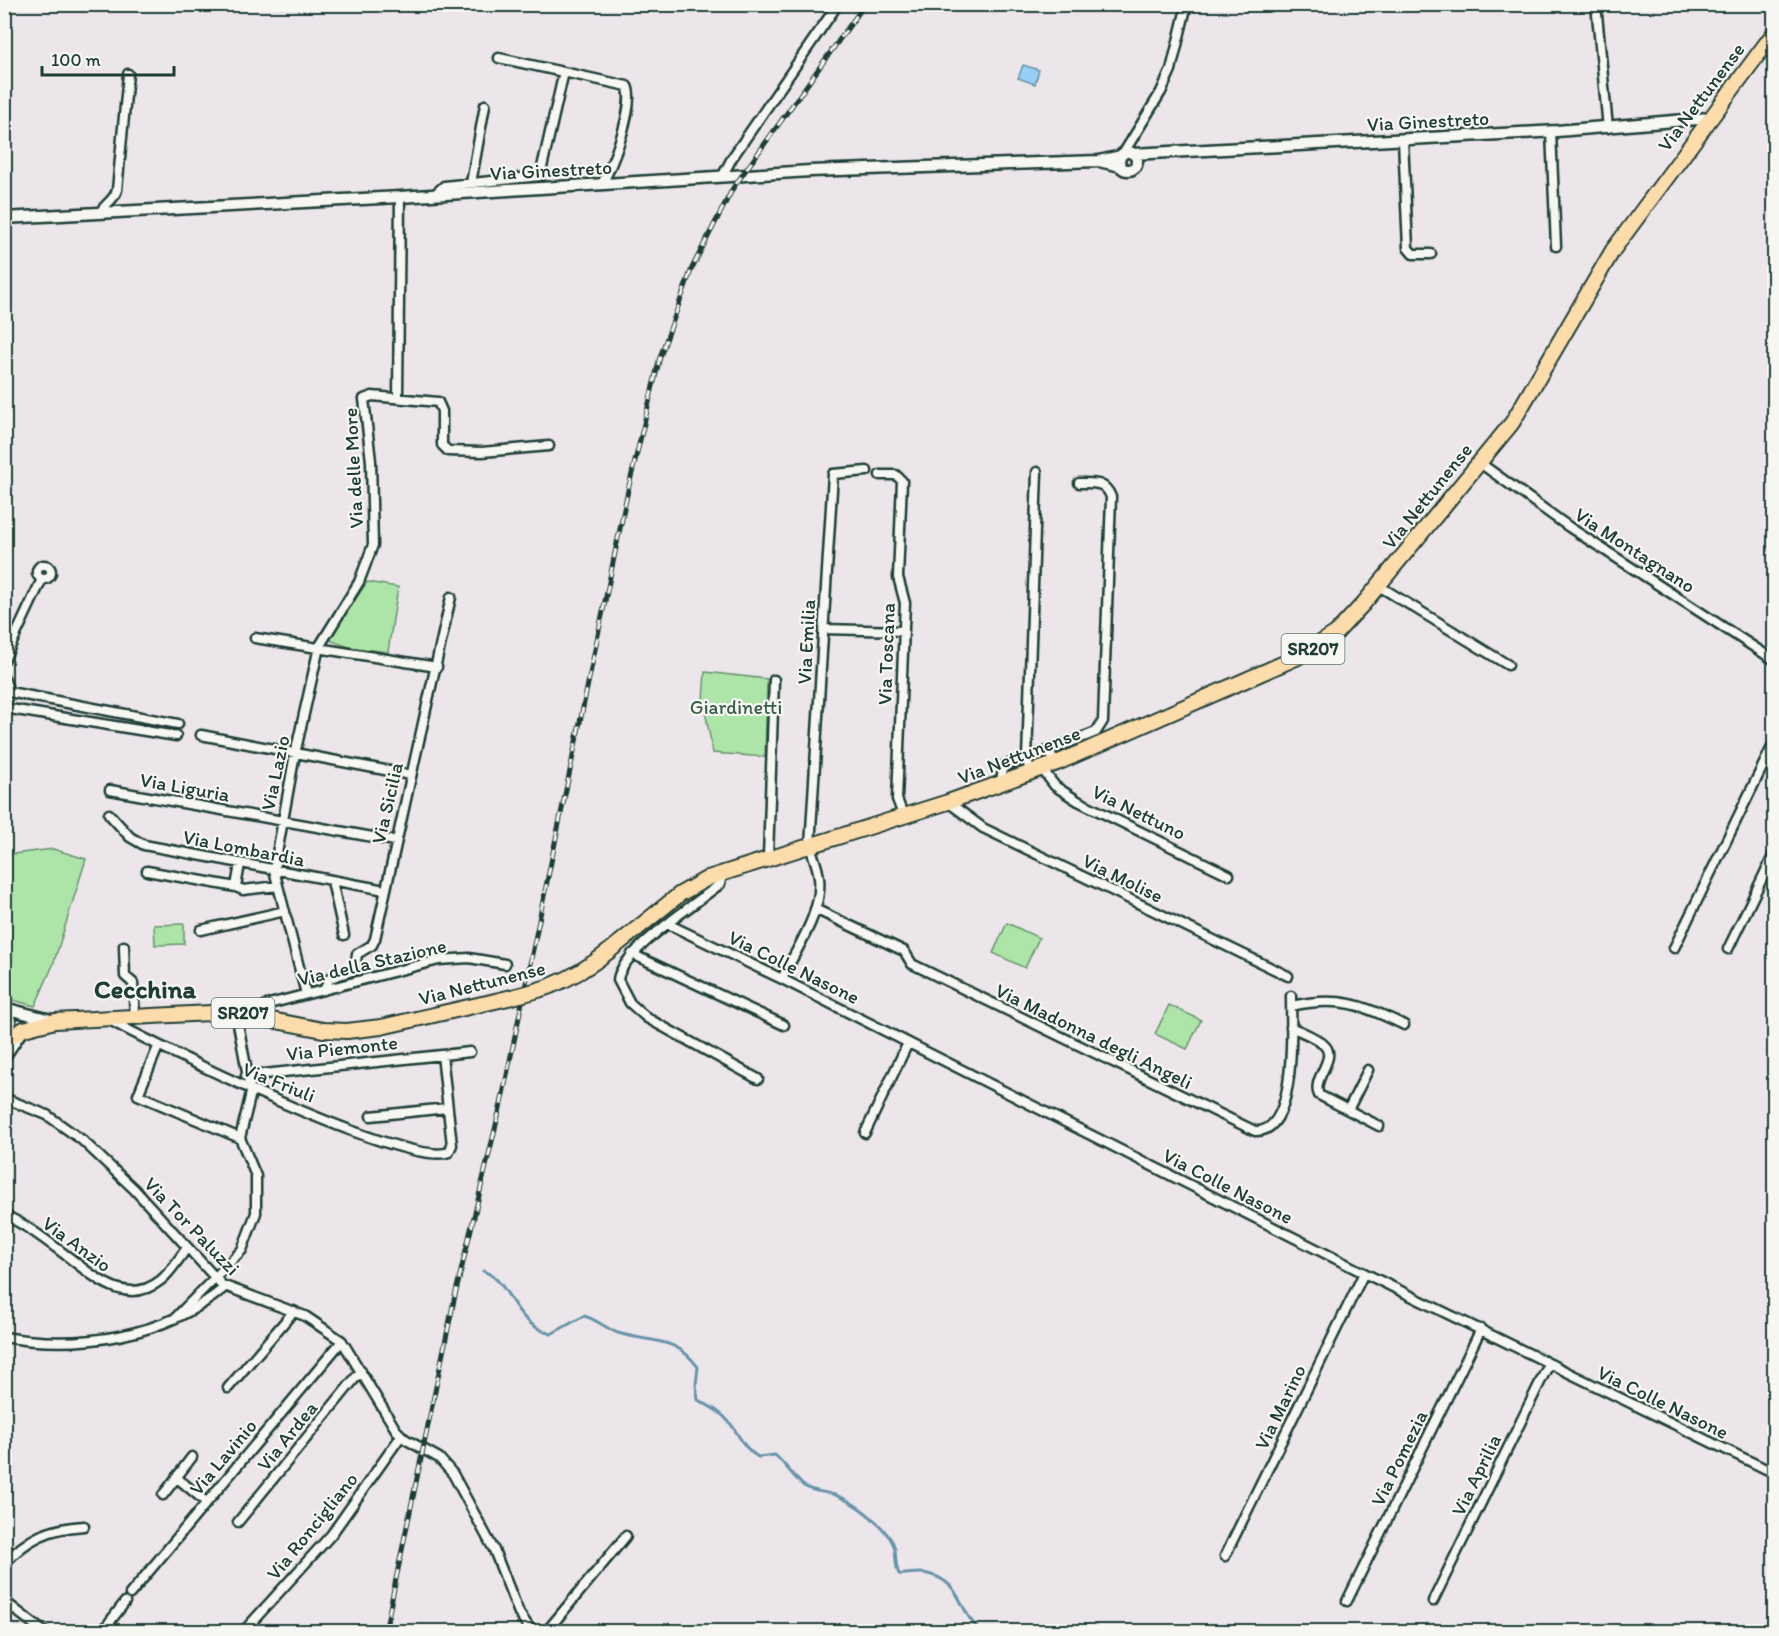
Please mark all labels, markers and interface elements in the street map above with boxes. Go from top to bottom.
street label: Via Nettunense [1652,38,1750,156]
scale bar [42,39,174,77]
text: 100 m [51,49,101,71]
street label: Via Ginestreto [1366,106,1490,136]
street label: Via Ginestreto [489,155,613,185]
street label: Via delle More [338,407,368,529]
street label: Via Nettunense [1377,438,1477,554]
street label: Via Montagnano [1570,502,1700,598]
street label: Via Emilia [792,599,820,685]
street label: Via Toscana [872,602,900,706]
road number: SR207 [1282,634,1344,664]
park label: Giardinetti [690,695,782,719]
street label: Via Nettunense [954,721,1084,789]
street label: Via Lazio [255,733,295,813]
street label: Via Sicilia [366,759,408,846]
street label: Via Liguria [138,767,232,807]
street label: Via Nettuno [1088,779,1190,845]
street label: Via Lombardia [181,824,308,872]
street label: Via Molise [1079,848,1167,908]
street label: Via Colle Nasone [724,925,864,1009]
street label: Via della Stazione [295,933,449,991]
street label: Via Nettunense [416,956,548,1010]
district label: Cecchina [94,973,196,1005]
street label: Via Madonna degli Angeli [992,978,1196,1094]
road number: SR207 [212,998,274,1028]
street label: Via Piemonte [285,1030,399,1066]
street label: Via Friuli [239,1057,319,1107]
street label: Via Colle Nasone [1159,1143,1297,1229]
street label: Via Tor Paluzzi [139,1172,245,1280]
street label: Via Anzio [38,1211,116,1277]
street label: Via Colle Nasone [1593,1360,1733,1444]
street label: Via Marino [1249,1361,1311,1453]
street label: Via Ardea [252,1396,323,1476]
street label: Via Pomezia [1365,1406,1433,1510]
street label: Via Lavinio [184,1414,262,1500]
street label: Via Aprilia [1446,1430,1506,1520]
street label: Via Roncigliano [261,1467,363,1585]

